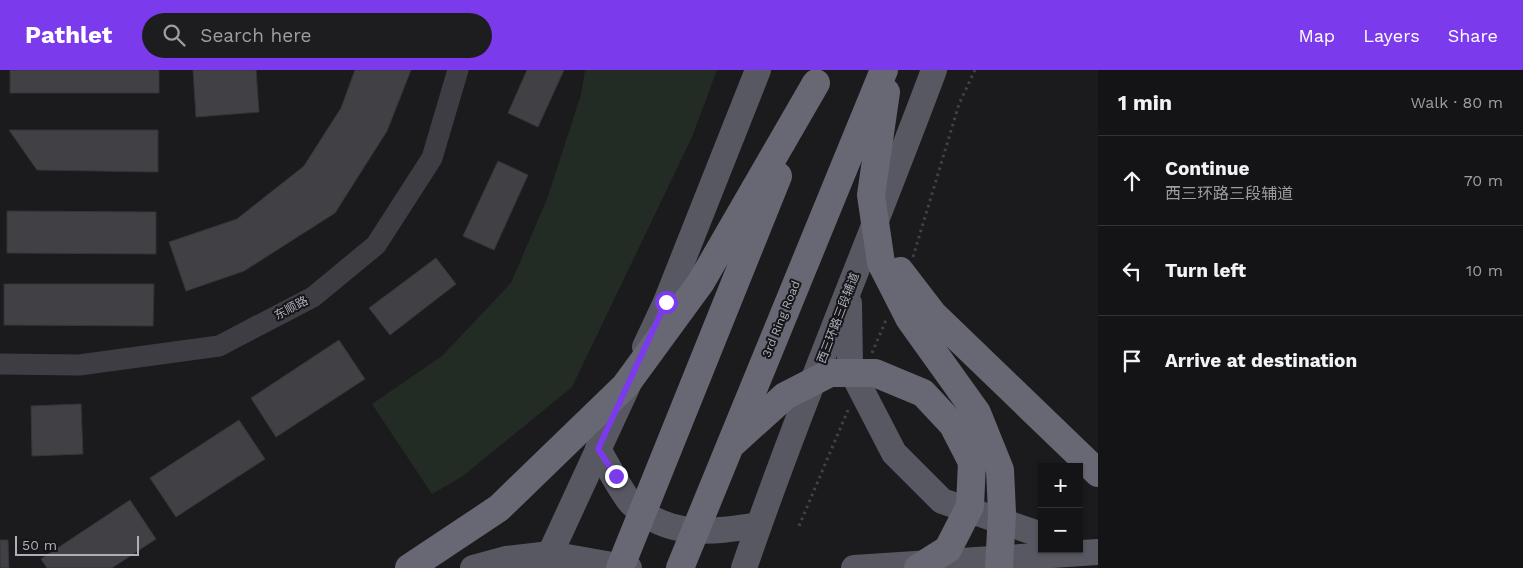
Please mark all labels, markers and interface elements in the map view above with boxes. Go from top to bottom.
search box [142,13,492,58]
text: Pathlet [25,21,112,49]
icon: search [160,21,188,49]
text: Search here [200,24,312,47]
text: Map [1298,25,1335,46]
text: Layers [1363,25,1420,46]
text: Share [1448,25,1498,46]
text: 1 min [1118,90,1172,115]
text: Walk · 80 m [1411,93,1503,112]
text: Continue [1165,157,1249,180]
icon: ahead [1118,167,1146,195]
text: 70 m [1464,171,1503,190]
text: 西三环路三段辅道 [1165,184,1293,203]
icon: left [1118,257,1146,285]
text: Turn left [1165,259,1246,282]
text: 10 m [1466,261,1503,280]
street label: 西三环路三段辅道 [814,271,862,365]
street label: 3rd Ring Road [759,279,803,359]
route start [655,291,678,314]
street label: 东顺路 [272,293,310,323]
icon: arrive [1118,347,1146,375]
text: Arrive at destination [1165,349,1357,372]
map controls [1038,463,1083,553]
button: + [1038,463,1083,508]
route end [605,465,628,488]
button: − [1038,508,1083,553]
scale bar [15,533,139,556]
text: 50 m [22,537,57,553]

